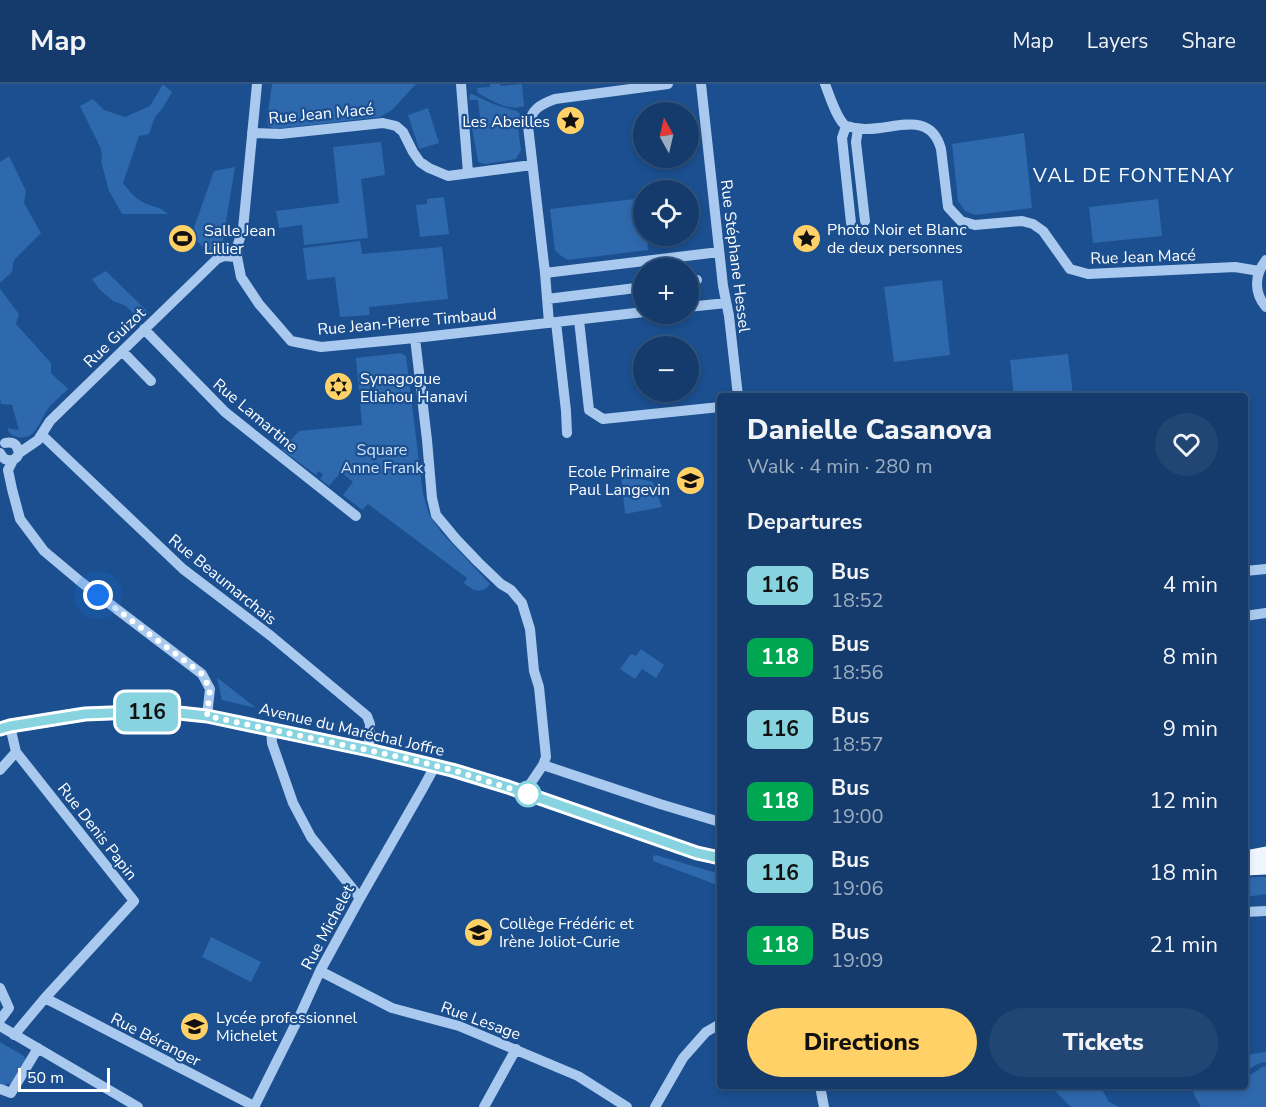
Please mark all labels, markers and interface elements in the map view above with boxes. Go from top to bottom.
text: Map [30,22,86,60]
text: Map [1012,27,1054,55]
text: Layers [1087,27,1148,55]
text: Share [1181,27,1236,55]
street label: Rue Jean Macé [268,98,375,130]
north arrow [633,102,699,168]
map controls [633,102,699,402]
place icon: Les Abeilles [555,105,587,137]
place label: Les Abeilles [462,111,550,133]
district label: VAL DE FONTENAY [1032,162,1235,189]
street label: Rue Stéphane Hessel [715,178,755,334]
button: locate [633,180,699,246]
place label: Photo Noir et Blanc de deux personnes [827,219,967,259]
place label: Salle Jean Lillier [204,220,276,260]
place icon: Photo Noir et Blanc de deux personnes [790,222,822,254]
sports icon: Salle Jean Lillier [167,223,199,255]
street label: Rue Jean Macé [1090,244,1196,270]
button: + [633,258,699,324]
street label: Rue Guizot [79,302,151,373]
street label: Rue Jean-Pierre Timbaud [317,303,498,341]
button: − [633,336,699,402]
place label: Synagogue Eliahou Hanavi [360,368,467,408]
synagogue icon: Synagogue Eliahou Hanavi [323,371,355,403]
street label: Rue Lamartine [208,374,303,458]
text: Danielle Casanova [747,411,992,449]
button: heart [1155,413,1218,476]
park label: Square Anne Frank [341,439,424,479]
text: Walk · 4 min · 280 m [747,453,933,480]
place label: Ecole Primaire Paul Langevin [568,461,670,501]
school or university icon: Ecole Primaire Paul Langevin [675,464,707,496]
text: Departures [747,507,862,537]
street label: Rue Beaumarchais [164,529,281,630]
text: Bus [831,557,870,587]
text: 4 min [1163,570,1218,600]
text: 116 [761,571,799,599]
your location [83,580,113,610]
text: 18:52 [831,587,884,614]
text: Bus [831,629,870,659]
text: 8 min [1163,642,1218,672]
text: 118 [761,643,799,671]
text: 18:56 [831,659,884,686]
line badge: 116 [112,692,182,732]
text: 116 [128,698,166,726]
street label: Avenue du Maréchal Joffre [257,698,447,762]
text: Bus [831,701,870,731]
text: 9 min [1163,714,1218,744]
text: 116 [761,715,799,743]
text: 18:57 [831,731,884,758]
text: Bus [831,773,870,803]
street label: Rue Denis Papin [52,778,142,885]
unlabelled marker [515,781,541,807]
text: 12 min [1150,786,1218,816]
text: 118 [761,787,799,815]
text: 19:00 [831,803,884,830]
text: Bus [831,845,870,875]
text: 18 min [1150,858,1218,888]
text: 116 [761,859,799,887]
text: 19:06 [831,875,884,902]
street label: Rue Michelet [296,881,360,974]
place label: Collège Frédéric et Irène Joliot-Curie [499,913,634,953]
school or university icon: Collège Frédéric et Irène Joliot-Curie [462,916,494,948]
text: Bus [831,917,870,947]
text: 21 min [1150,930,1218,960]
text: 118 [761,931,799,959]
text: 19:09 [831,947,884,974]
street label: Rue Lesage [438,996,524,1046]
place label: Lycée professionnel Michelet [216,1007,358,1047]
street label: Rue Béranger [107,1008,205,1072]
button: Directions [747,1008,977,1077]
button: Tickets [989,1008,1218,1077]
school or university icon: Lycée professionnel Michelet [179,1010,211,1042]
scale bar [18,1065,110,1092]
text: 50 m [27,1067,64,1089]

